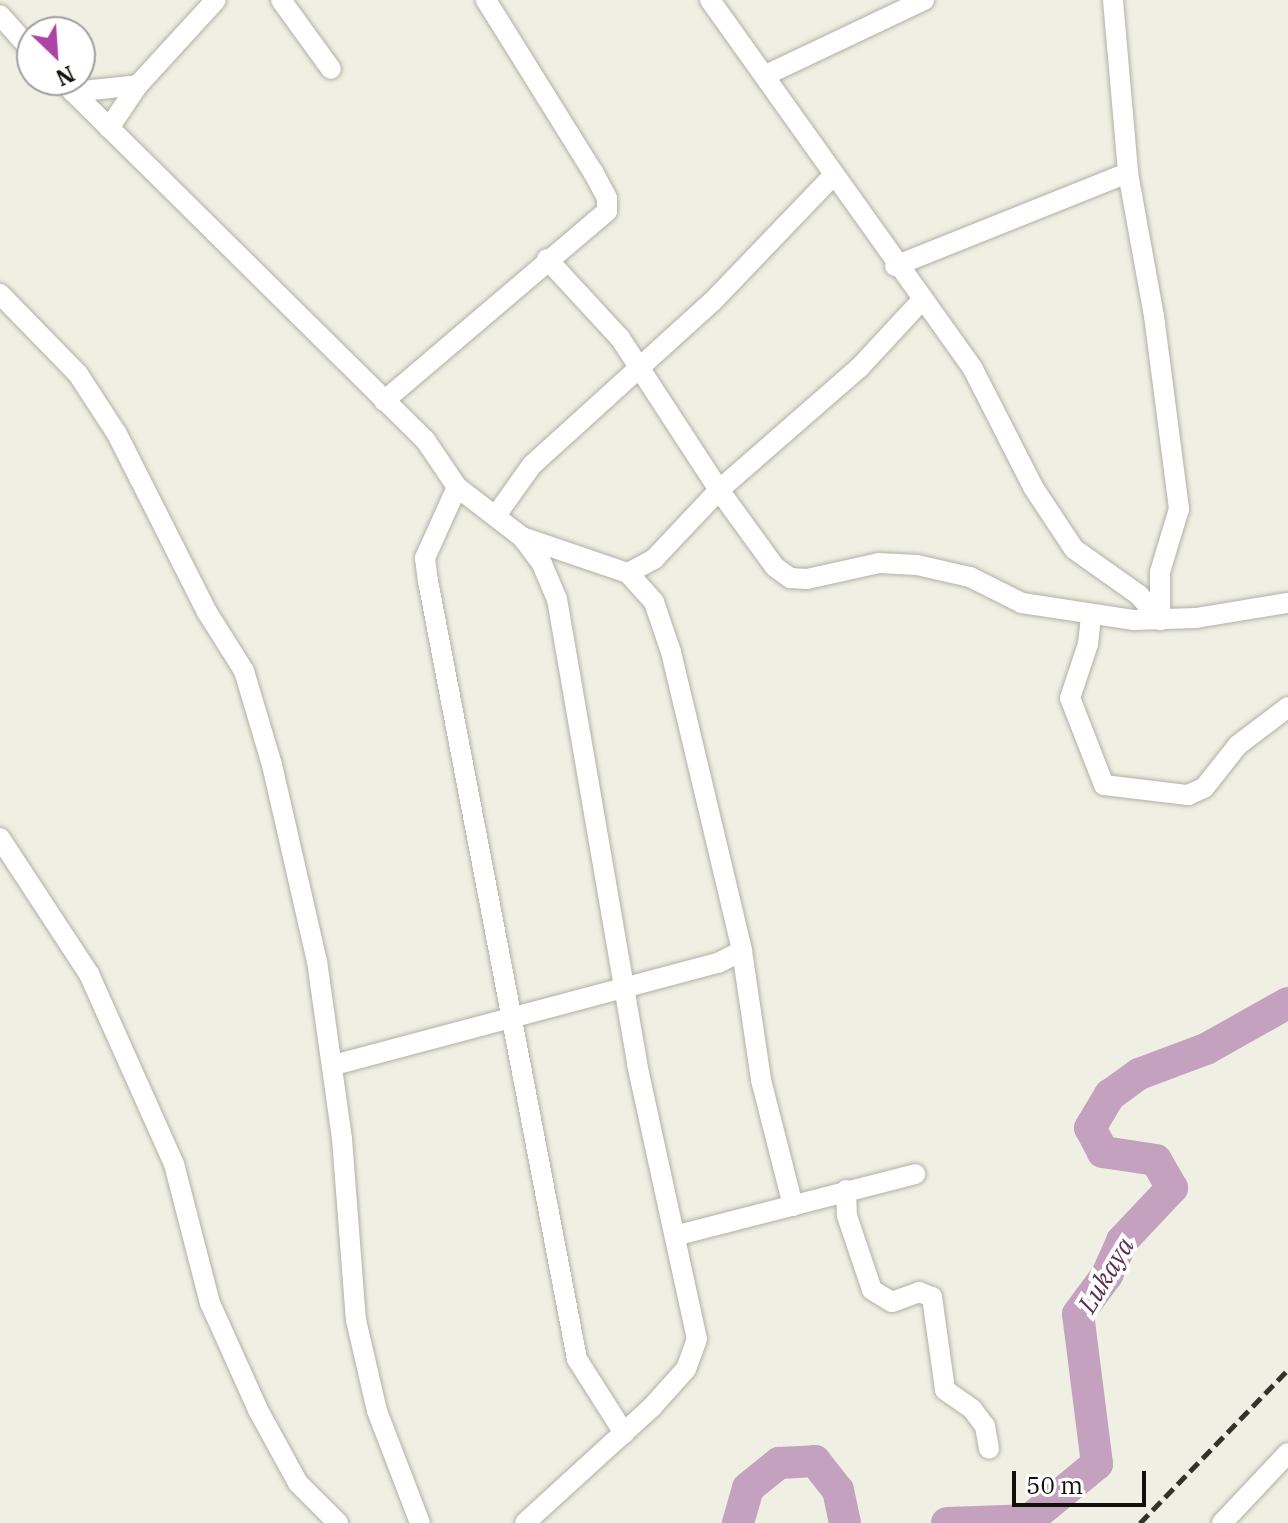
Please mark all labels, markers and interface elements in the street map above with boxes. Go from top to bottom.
north arrow [16,16,96,96]
text: N [51,60,80,93]
water label: Lukaya [1071,1232,1141,1318]
scale bar [1016,1455,1150,1505]
text: 50 m [1026,1469,1083,1501]

